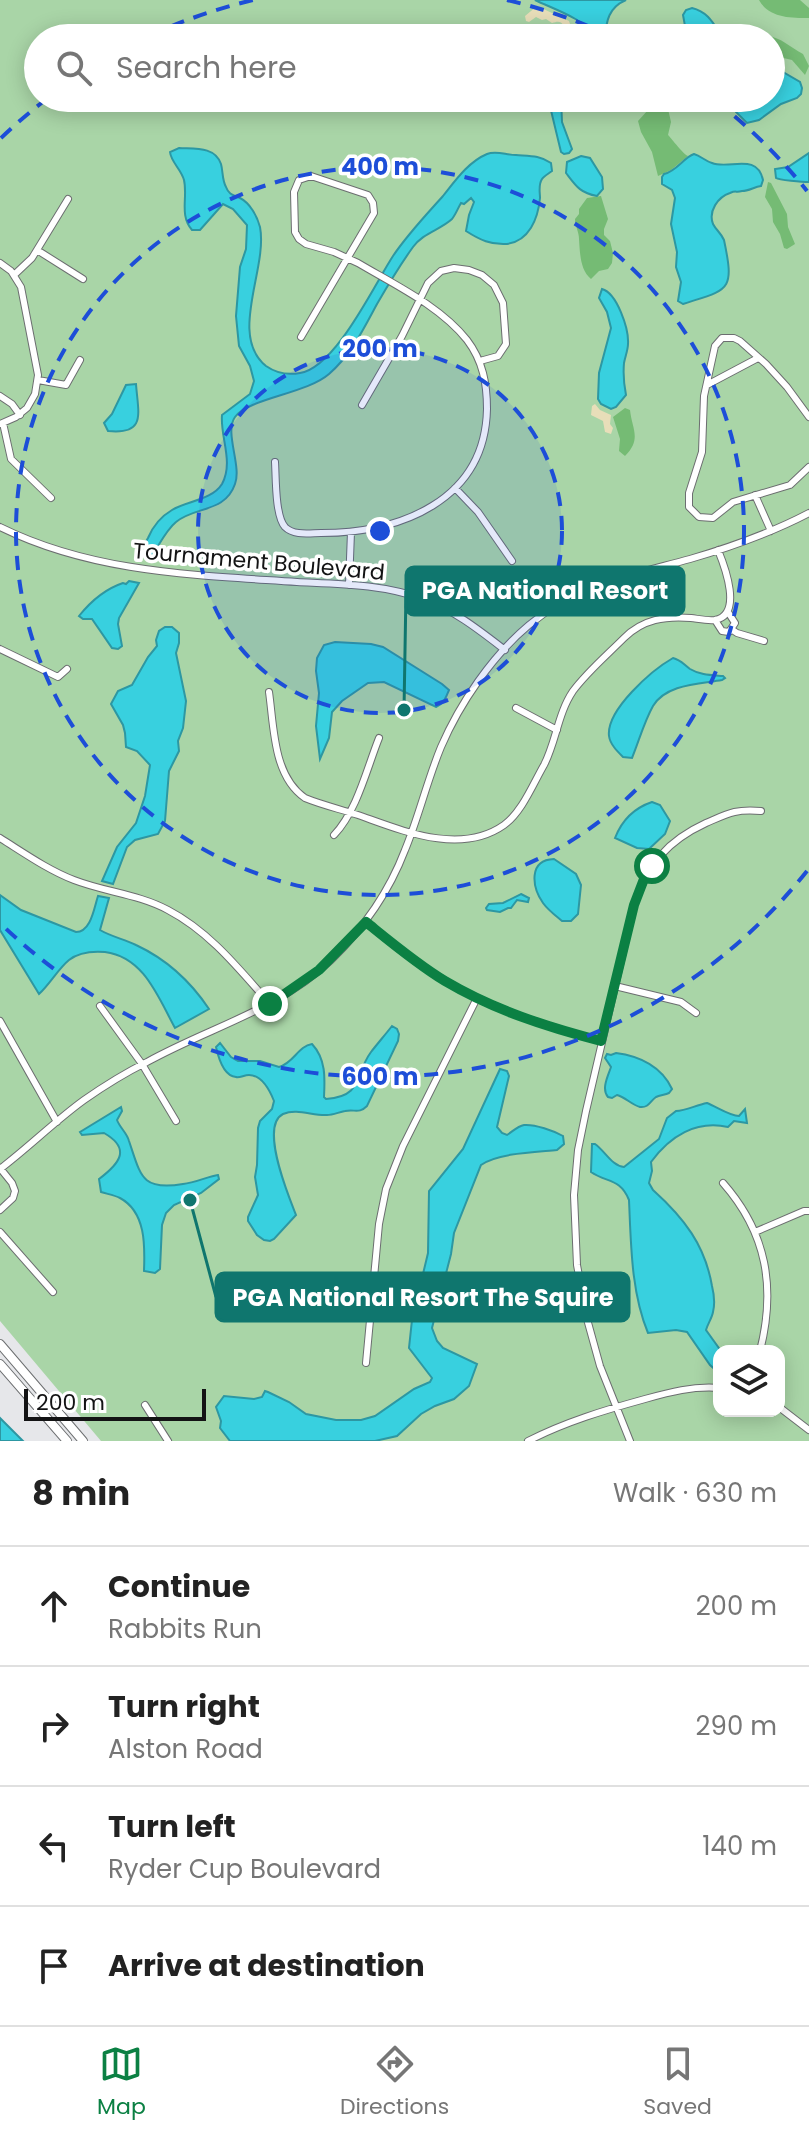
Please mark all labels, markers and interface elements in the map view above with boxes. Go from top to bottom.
search box [24,24,785,112]
icon: search [52,46,96,90]
text: Search here [116,46,297,89]
text: 400 m [341,150,419,183]
text: 200 m [342,332,418,365]
centre of rings [366,517,394,545]
street label: Tournament Boulevard [132,535,386,588]
callout: PGA National Resort [406,567,684,615]
text: PGA National Resort [422,574,668,607]
route start [634,848,670,884]
route end [252,986,288,1022]
text: 600 m [341,1060,419,1093]
callout: PGA National Resort The Squire [216,1273,629,1321]
text: PGA National Resort The Squire [233,1281,614,1314]
map controls [713,1345,785,1417]
button: layers [713,1345,785,1417]
scale bar [24,1385,206,1421]
text: 200 m [36,1387,105,1418]
text: 8 min [32,1469,130,1517]
text: Walk · 630 m [613,1475,777,1511]
text: Continue [108,1565,250,1608]
icon: ahead [32,1584,76,1628]
text: 200 m [696,1588,777,1624]
text: Rabbits Run [108,1611,262,1647]
text: Turn right [108,1685,260,1728]
icon: right [32,1704,76,1748]
text: 290 m [696,1708,777,1744]
text: Alston Road [108,1731,263,1767]
text: Turn left [108,1805,236,1848]
icon: left [32,1824,76,1868]
text: 140 m [702,1828,777,1864]
text: Ryder Cup Boulevard [108,1851,381,1887]
icon: arrive [32,1944,76,1988]
text: Arrive at destination [108,1944,425,1987]
tab: Map [97,2042,146,2123]
tab: Directions [340,2042,449,2123]
tab: Saved [643,2042,712,2123]

